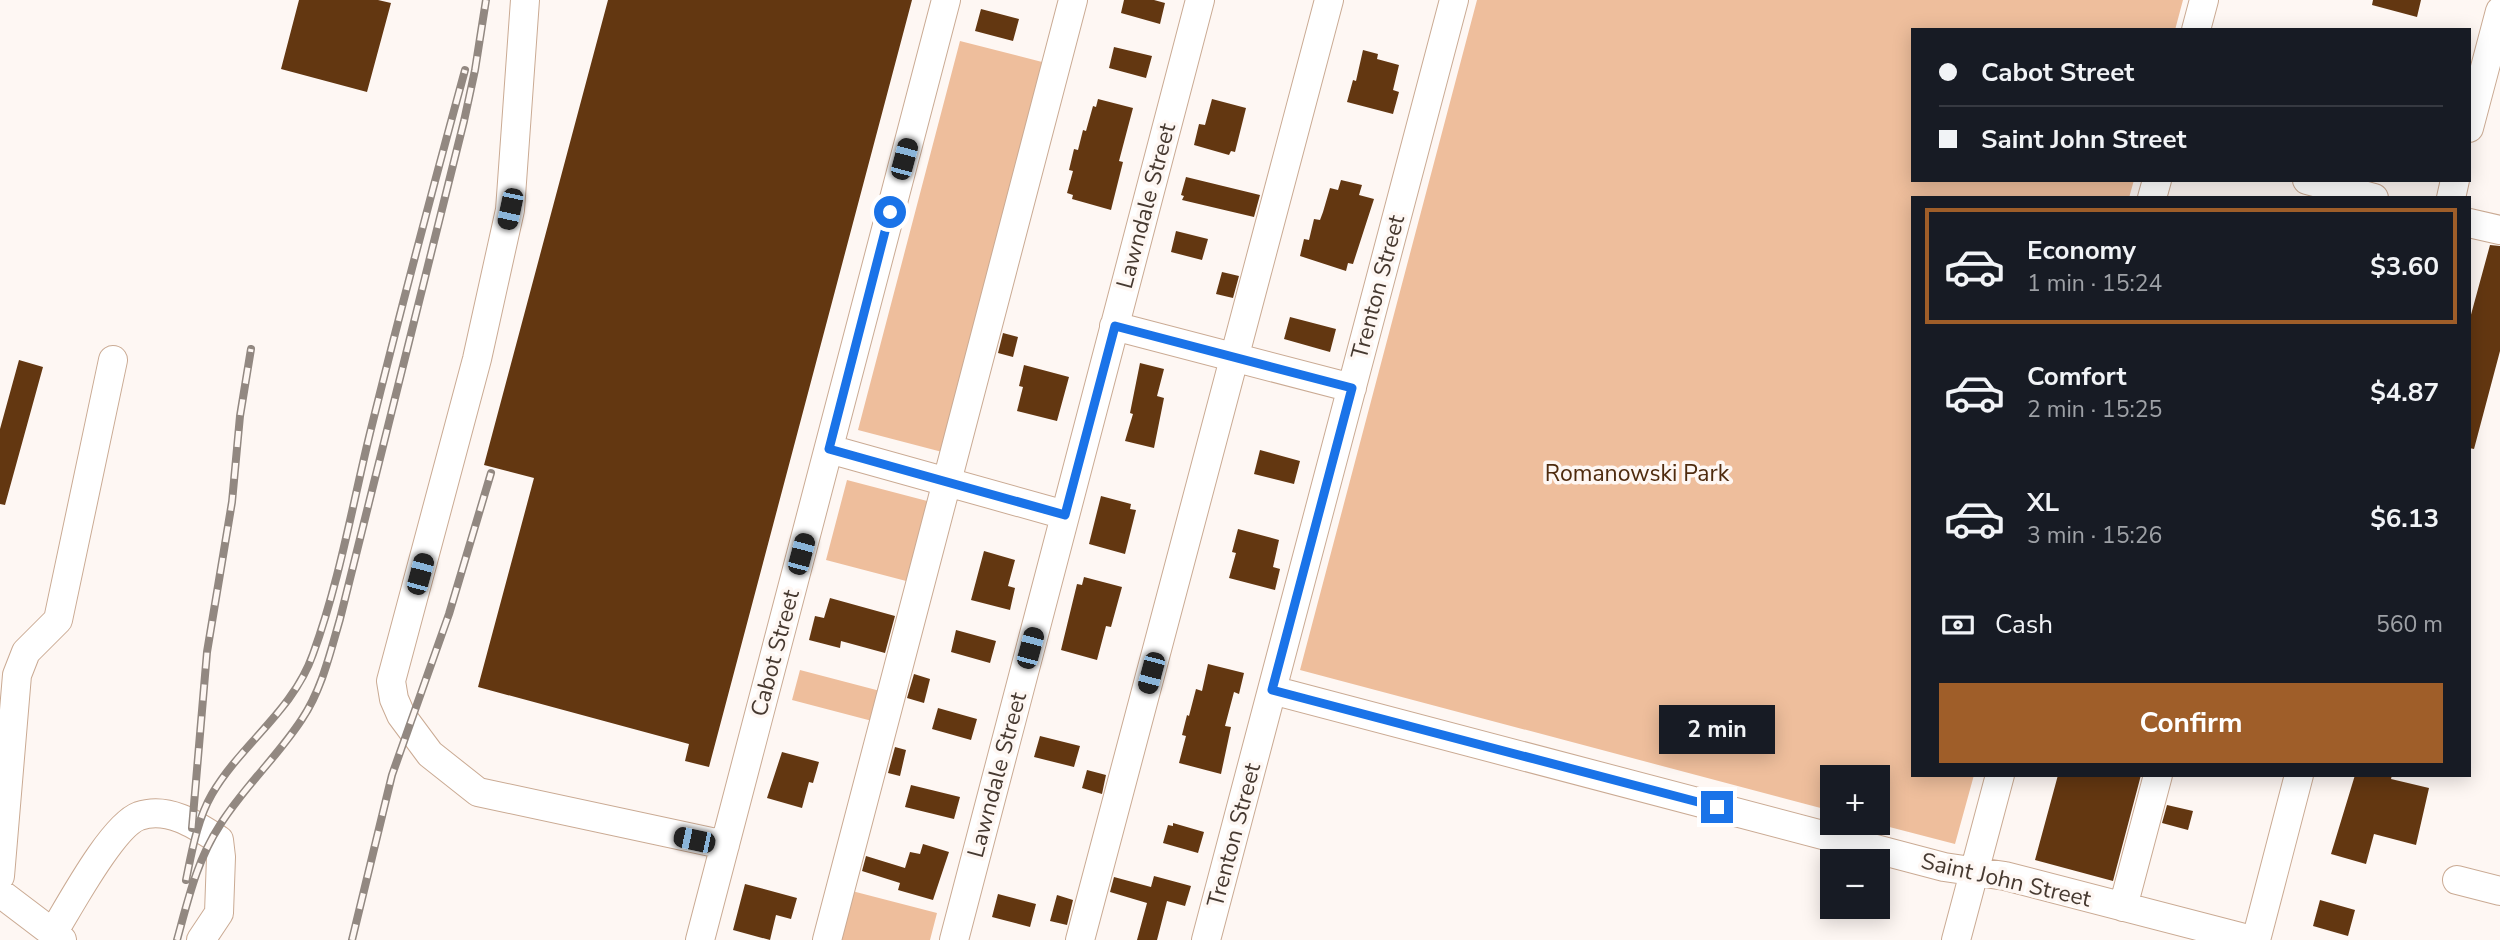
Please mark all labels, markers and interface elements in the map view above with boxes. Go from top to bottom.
text: Cabot Street [1981,55,2134,90]
street label: Lawndale Street [1109,119,1183,292]
text: Saint John Street [1981,122,2186,157]
car [889,136,920,182]
car [496,186,525,232]
route start [874,196,906,228]
street label: Trenton Street [1344,211,1412,362]
text: Economy [2027,233,2136,268]
icon: car [1943,235,2006,298]
text: $3.60 [2370,249,2439,284]
text: 1 min · 15:24 [2027,268,2162,299]
text: Comfort [2027,359,2127,394]
icon: car [1943,361,2006,424]
text: $4.87 [2370,375,2439,410]
text: 2 min · 15:25 [2027,394,2162,425]
park label: Romanowski Park [1545,458,1730,489]
text: XL [2027,485,2059,520]
icon: car [1943,487,2006,550]
text: $6.13 [2370,501,2439,536]
text: 3 min · 15:26 [2027,520,2162,551]
car [786,531,817,577]
car [405,551,436,597]
street label: Cabot Street [743,585,807,720]
icon: cash [1939,606,1977,644]
text: Cash [1995,607,2053,642]
text: 560 m [2376,609,2443,640]
car [1015,625,1046,671]
car [1136,650,1167,696]
button: Confirm [1939,683,2443,763]
street label: Lawndale Street [960,688,1034,861]
callout: 2 min [1659,706,1775,754]
text: 2 min [1687,714,1747,745]
street label: Trenton Street [1200,759,1268,910]
map controls [1820,765,1890,919]
button: + [1820,765,1890,835]
route end [1701,791,1733,823]
car [672,825,717,855]
street label: Saint John Street [1918,845,2095,915]
button: − [1820,849,1890,919]

